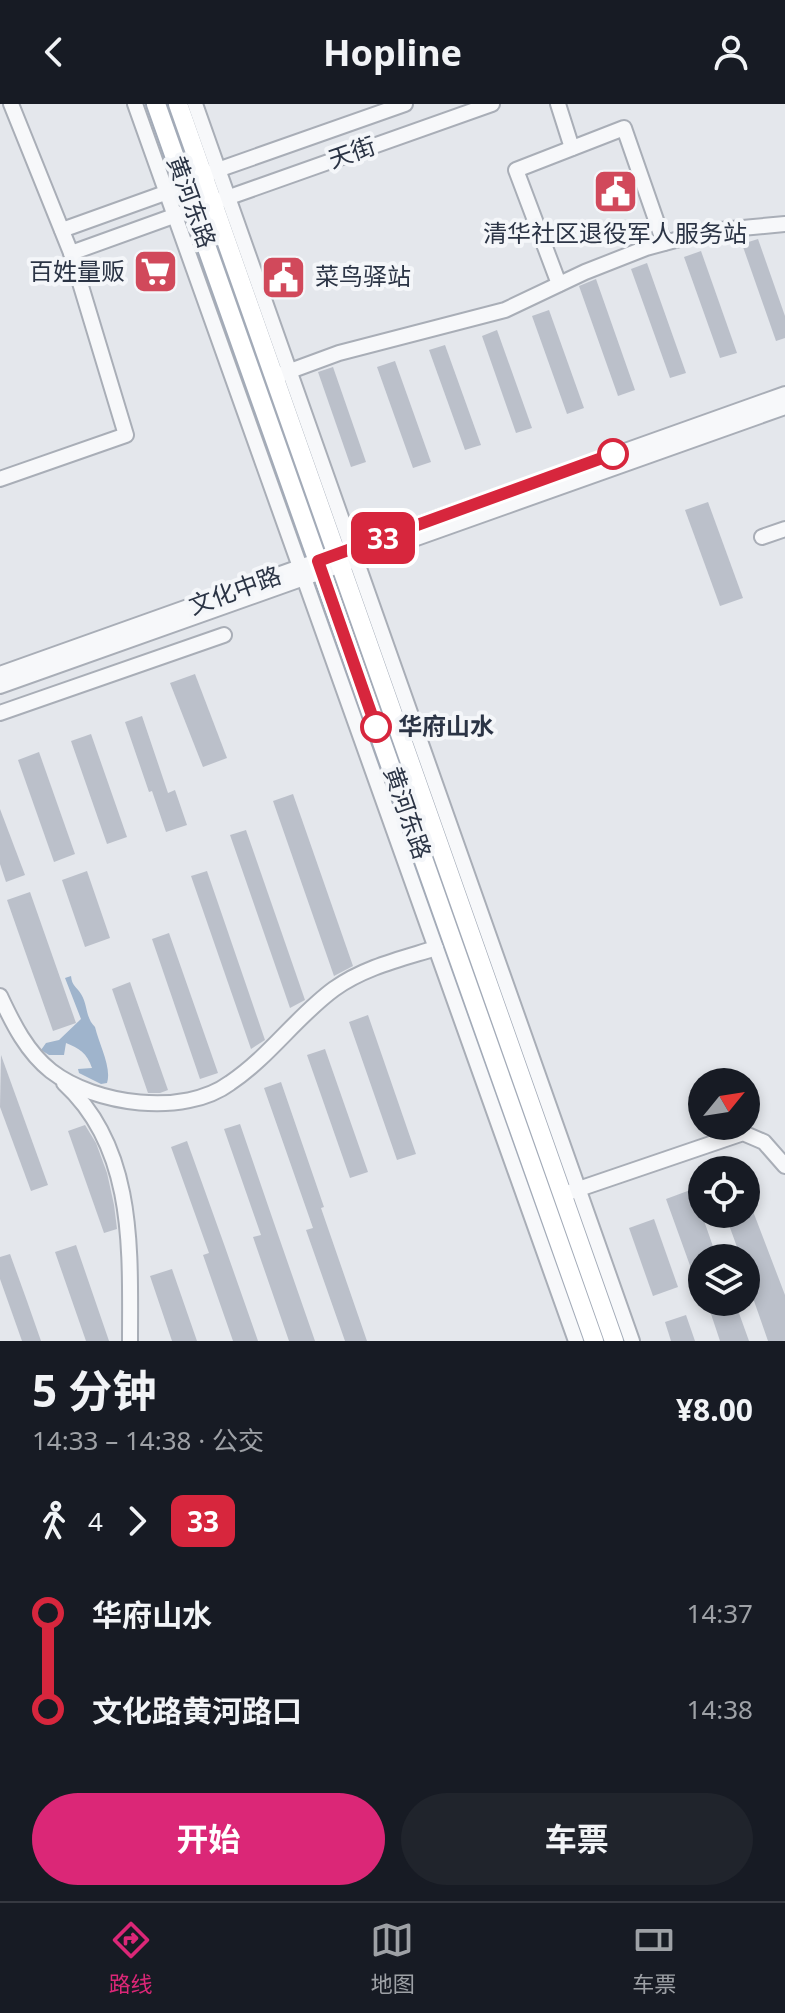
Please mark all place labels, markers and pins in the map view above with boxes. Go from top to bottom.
public building icon: 清华社区退役军人服务站 [591,168,639,216]
place label: 清华社区退役军人服务站 [483,216,747,249]
supermarket icon: 百姓量贩 [132,248,180,296]
public building icon: 菜鸟驿站 [260,253,308,301]
place label: 百姓量贩 [29,254,125,287]
place label: 菜鸟驿站 [315,259,411,292]
unlabelled marker [598,439,628,469]
place label: 华府山水 [398,709,494,742]
marker: 华府山水 [361,712,391,742]

